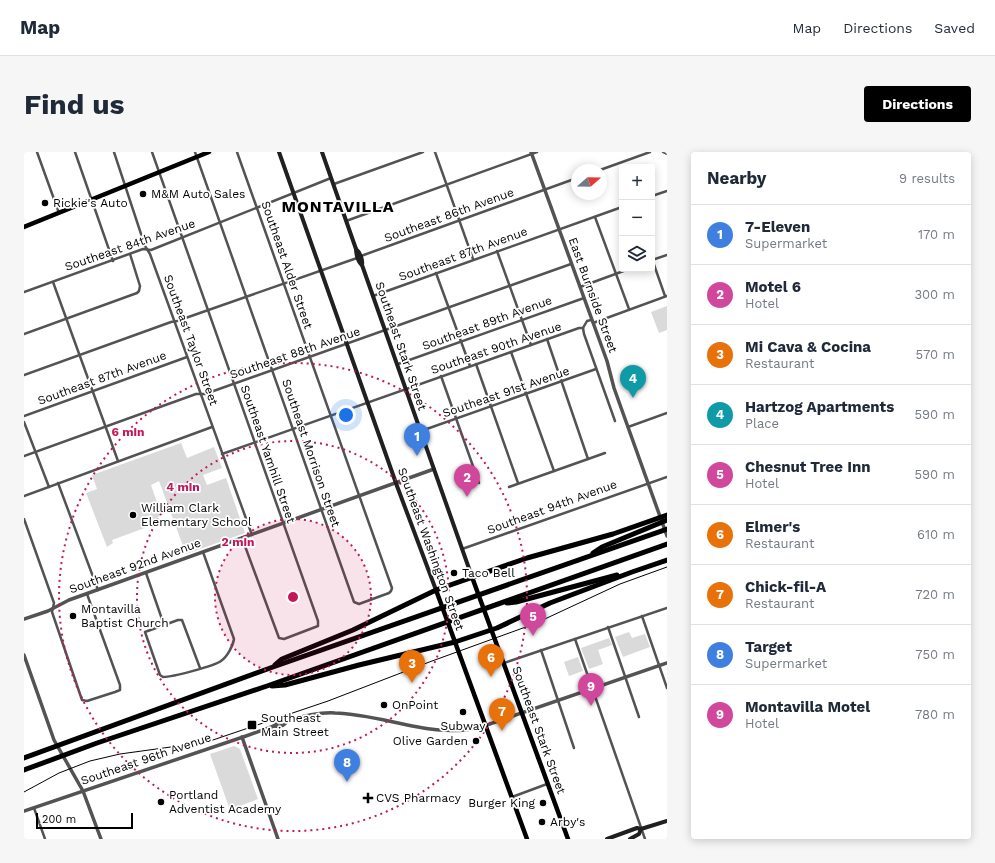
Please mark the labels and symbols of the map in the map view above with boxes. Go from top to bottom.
north arrow [571,164,607,200]
street label: Southeast 86th Avenue [382,185,516,245]
place label: M&M Auto Sales [151,187,245,201]
marker: M&M Auto Sales [138,189,148,199]
place label: Rickie's Auto [53,196,128,210]
district label: MONTAVILLA [281,197,395,216]
marker: Rickie's Auto [40,198,50,208]
street label: Southeast Alder Street [259,199,315,331]
street label: Southeast 84th Avenue [63,216,197,274]
street label: Southeast 87th Avenue [397,224,529,284]
street label: East Burnside Street [566,235,620,355]
street label: Southeast Taylor Street [161,273,221,407]
street label: Southeast Stark Street [372,280,430,412]
street label: Southeast 89th Avenue [420,293,554,353]
street label: Southeast 90th Avenue [429,319,563,377]
street label: Southeast 88th Avenue [228,324,362,382]
street label: Southeast 87th Avenue [36,348,168,408]
street label: Southeast 91st Avenue [441,364,571,420]
pin: 4 [620,365,646,398]
street label: Southeast Morrison Street [279,377,343,529]
street label: Southeast Yamhill Street [238,383,298,525]
your location [336,405,356,425]
pin: 1 [404,423,430,456]
text: 6 min [111,425,145,439]
pin: 2 [454,464,480,497]
street label: Southeast Washington Street [395,466,467,632]
street label: Southeast 94th Avenue [485,477,619,537]
text: 4 min [166,480,200,494]
place label: William Clark Elementary School [141,501,252,529]
marker: William Clark Elementary School [128,510,138,520]
text: 2 min [222,535,254,549]
street label: Southeast 92nd Avenue [67,536,203,596]
place label: Taco Bell [462,566,515,580]
marker: Taco Bell [449,568,459,578]
centre of rings [286,590,300,604]
place label: Montavilla Baptist Church [81,602,169,630]
pin: 5 [520,603,546,636]
marker: Montavilla Baptist Church [68,611,78,621]
pin: 6 [478,644,504,677]
pin: 3 [399,650,425,683]
street label: Southeast Stark Street [509,664,569,796]
pin: 9 [578,673,604,706]
place label: OnPoint [392,698,438,712]
pin: 7 [489,698,515,731]
marker: OnPoint [379,700,389,710]
marker: Subway [458,707,468,717]
place label: Southeast Main Street [261,711,329,739]
marker: Southeast Main Street [246,719,258,731]
place label: Subway [441,719,486,733]
street label: Southeast 96th Avenue [79,730,213,788]
place label: Olive Garden [393,734,468,748]
marker: Olive Garden [471,736,481,746]
pin: 8 [334,749,360,782]
place label: Portland Adventist Academy [169,788,282,816]
place label: CVS Pharmacy [376,791,462,805]
marker: CVS Pharmacy [363,793,373,803]
place label: Burger King [468,796,536,810]
marker: Portland Adventist Academy [156,797,166,807]
marker: Burger King [538,798,548,808]
scale bar [36,811,133,830]
place label: Arby's [550,815,585,829]
marker: Arby's [537,817,547,827]

